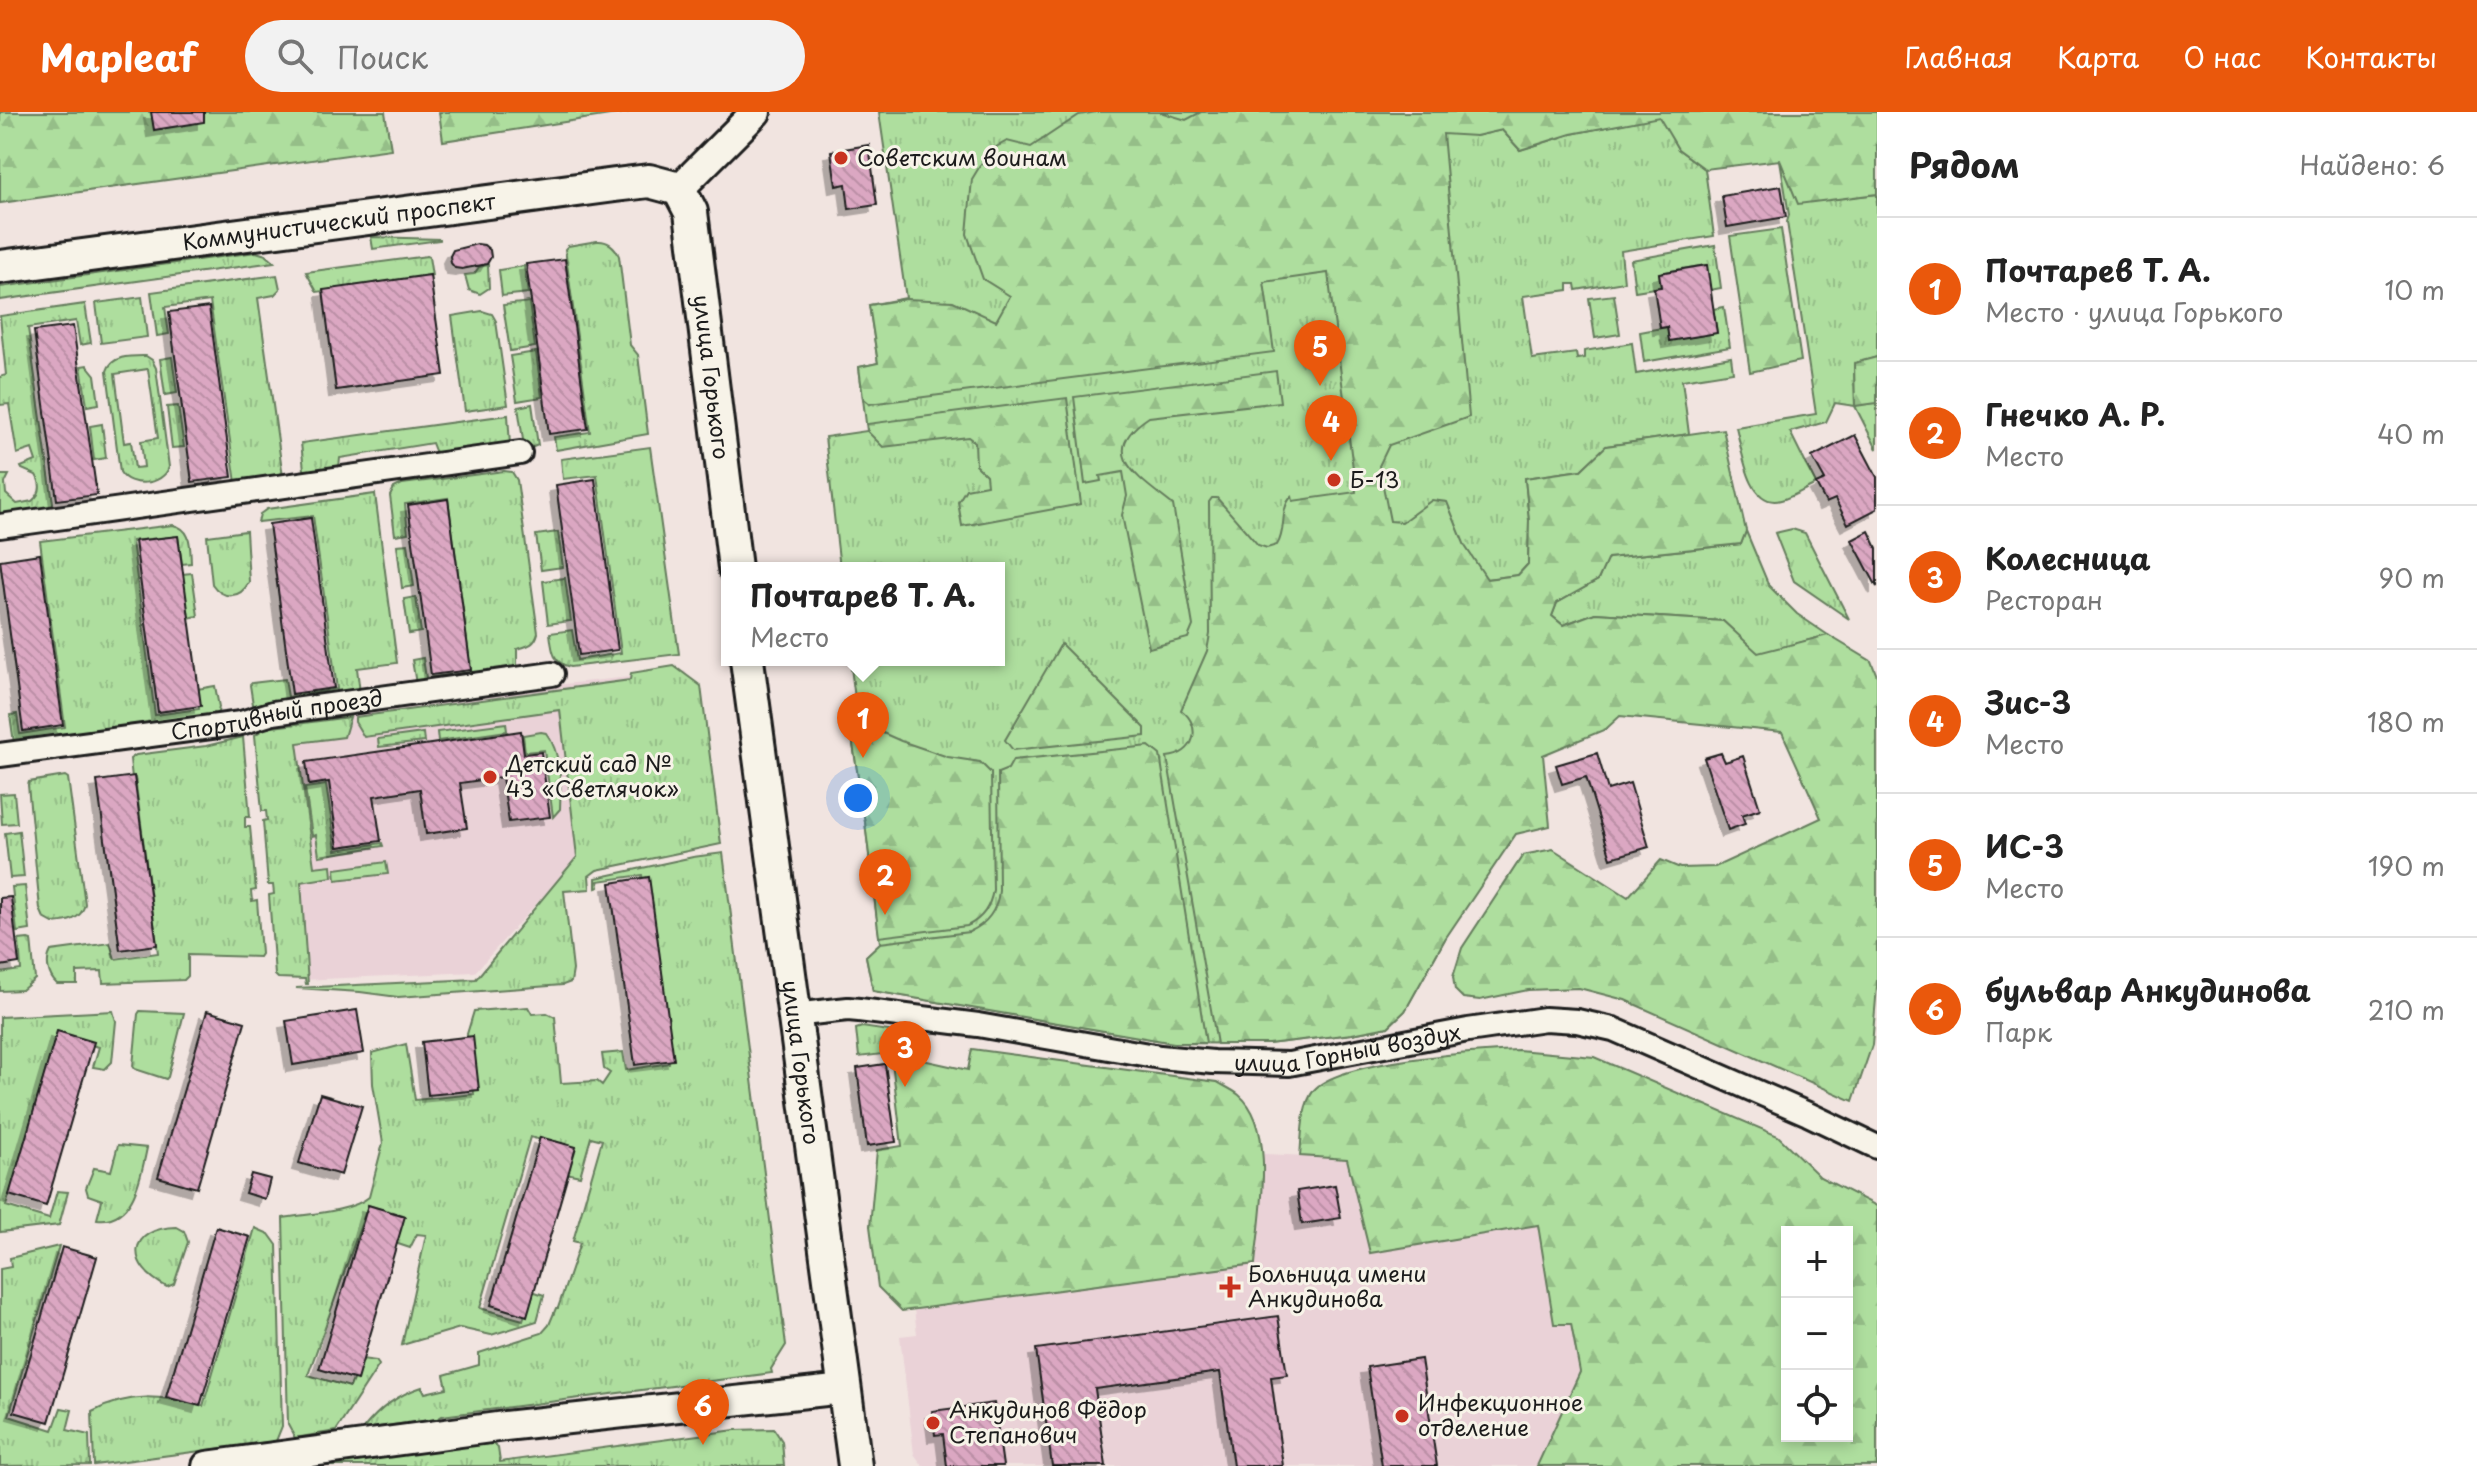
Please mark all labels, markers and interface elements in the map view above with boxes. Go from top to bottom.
search box [245,20,805,92]
text: Mapleaf [40,28,197,85]
icon: search [273,34,317,78]
text: Поиск [337,34,428,79]
text: Главная [1905,35,2013,78]
text: Карта [2057,35,2139,78]
text: О нас [2183,35,2261,78]
text: Контакты [2305,35,2437,78]
text: Рядом [1909,138,2020,190]
place label: Советским воинам [857,140,1067,173]
text: Найдено: 6 [2299,145,2445,184]
marker: Советским воинам [832,149,850,167]
street label: Коммунистический проспект [180,183,498,258]
text: Почтарев Т. А. [1985,247,2211,292]
text: 1 [1929,270,1941,309]
text: 10 m [2384,270,2445,309]
text: Место · улица Горького [1985,292,2283,331]
street label: улица Горького [686,293,739,461]
pin: 5 [1294,320,1346,386]
text: Гнечко А. Р. [1985,391,2165,436]
pin: 4 [1305,395,1357,461]
text: 2 [1926,414,1944,453]
text: 40 m [2377,414,2445,453]
text: Место [1985,436,2064,475]
place label: Б-13 [1350,462,1399,495]
marker: Б-13 [1325,471,1343,489]
text: Колесница [1985,535,2151,580]
text: 3 [1926,558,1944,597]
text: 90 m [2378,558,2445,597]
popup [721,562,1005,666]
text: Почтарев Т. А. [750,572,976,617]
text: Ресторан [1985,580,2103,619]
text: Место [750,617,829,656]
text: Зис-3 [1985,679,2071,724]
street label: Спортивный проезд [169,680,385,747]
pin: 1 [837,692,889,758]
text: 4 [1926,702,1944,741]
text: 180 m [2367,702,2445,741]
text: Место [1985,724,2064,763]
place label: Детский сад № 43 «Светлячок» [505,746,679,804]
marker: Детский сад № 43 «Светлячок» [481,768,499,786]
your location [838,778,878,818]
text: ИС-3 [1985,823,2064,868]
text: 5 [1927,846,1943,885]
text: 190 m [2368,846,2445,885]
pin: 2 [859,849,911,915]
text: Место [1985,868,2064,907]
text: бульвар Анкудинова [1985,967,2311,1012]
street label: улица Горького [775,978,830,1147]
text: 6 [1926,990,1944,1029]
text: 210 m [2368,990,2445,1029]
text: Парк [1985,1012,2052,1051]
street label: улица Горный воздух [1233,1014,1463,1079]
pin: 3 [879,1021,931,1087]
map controls [1781,1226,1853,1442]
button: + [1781,1226,1853,1298]
place label: Больница имени Анкудинова [1248,1256,1427,1314]
marker: Больница имени Анкудинова [1219,1276,1241,1298]
button: − [1781,1298,1853,1370]
button: locate [1781,1370,1853,1442]
pin: 6 [677,1379,729,1445]
place label: Инфекционное отделение [1418,1385,1583,1443]
place label: Анкудинов Фёдор Степанович [949,1392,1147,1450]
marker: Инфекционное отделение [1393,1407,1411,1425]
marker: Анкудинов Фёдор Степанович [924,1414,942,1432]

